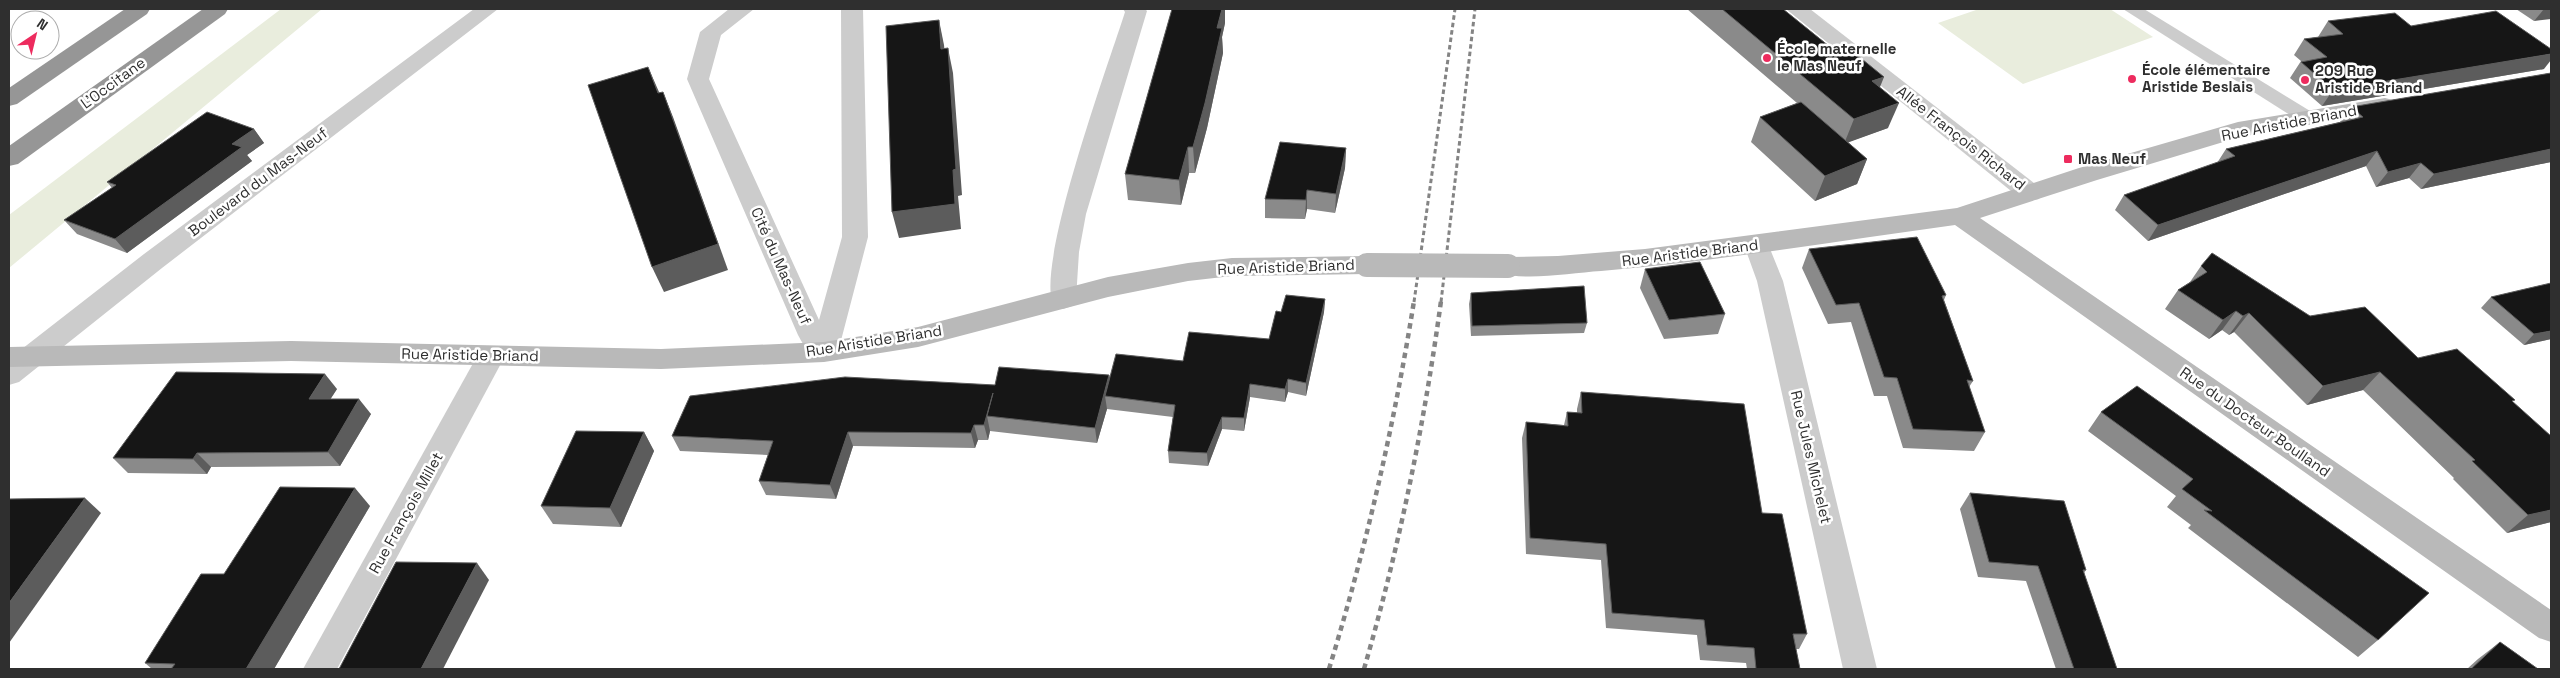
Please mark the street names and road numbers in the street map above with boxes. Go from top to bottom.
street label: L'Occitane [77,53,149,112]
street label: Allée François Richard [1893,81,2030,194]
street label: Rue Aristide Briand [2220,100,2358,145]
street label: Boulevard du Mas-Neuf [184,123,331,240]
street label: Cité du Mas-Neuf [747,204,816,328]
street label: Rue Aristide Briand [1621,235,1759,270]
street label: Rue Aristide Briand [1217,255,1355,278]
street label: Rue Aristide Briand [805,320,943,361]
street label: Rue Aristide Briand [401,344,539,365]
street label: Rue du Docteur Boulland [2176,362,2334,481]
street label: Rue Jules Michelet [1787,388,1836,526]
street label: Rue François Millet [364,449,447,577]

